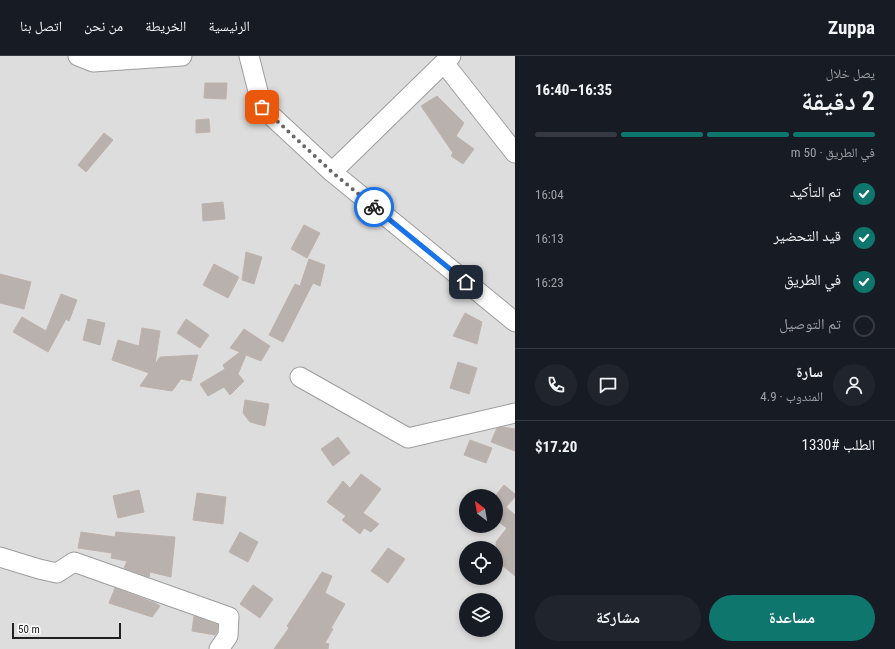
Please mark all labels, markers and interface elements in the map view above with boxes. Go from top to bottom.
text: Zuppa [828,16,875,39]
text: اتصل بنا [20,18,62,34]
text: من نحن [84,18,123,34]
text: الخريطة [145,18,186,34]
text: الرئيسية [208,18,250,34]
text: يصل خلال [826,66,875,81]
text: 16:35–16:40 [535,81,612,99]
text: 2 دقيقة [801,86,875,116]
pin [245,90,279,124]
icon: bag [251,96,273,118]
text: في الطريق · 50 m [791,145,875,160]
text: تم التأكيد [790,183,841,201]
icon: check [853,183,875,205]
courier [354,187,394,227]
text: 16:04 [535,187,564,202]
icon: bike [363,196,385,218]
text: قيد التحضير [773,227,841,245]
icon: check [853,227,875,249]
text: 16:13 [535,231,564,246]
pin [449,265,483,299]
icon: home [455,271,477,293]
text: في الطريق [784,271,841,289]
icon: check [853,271,875,293]
text: 16:23 [535,275,564,290]
text: تم التوصيل [779,315,841,333]
text: سارة [796,363,823,381]
button: phone [535,364,577,406]
button: chat [587,364,629,406]
button: person [833,364,875,406]
text: المندوب · 4.9 [760,389,823,404]
text: الطلب #1330 [802,436,875,454]
text: $17.20 [535,438,577,456]
north arrow [459,489,503,533]
map controls [459,489,503,637]
button: locate [459,541,503,585]
button: layers [459,593,503,637]
button: مشاركة [535,595,701,641]
button: مساعدة [709,595,875,641]
scale bar [12,621,121,640]
text: 50 m [18,623,40,636]

